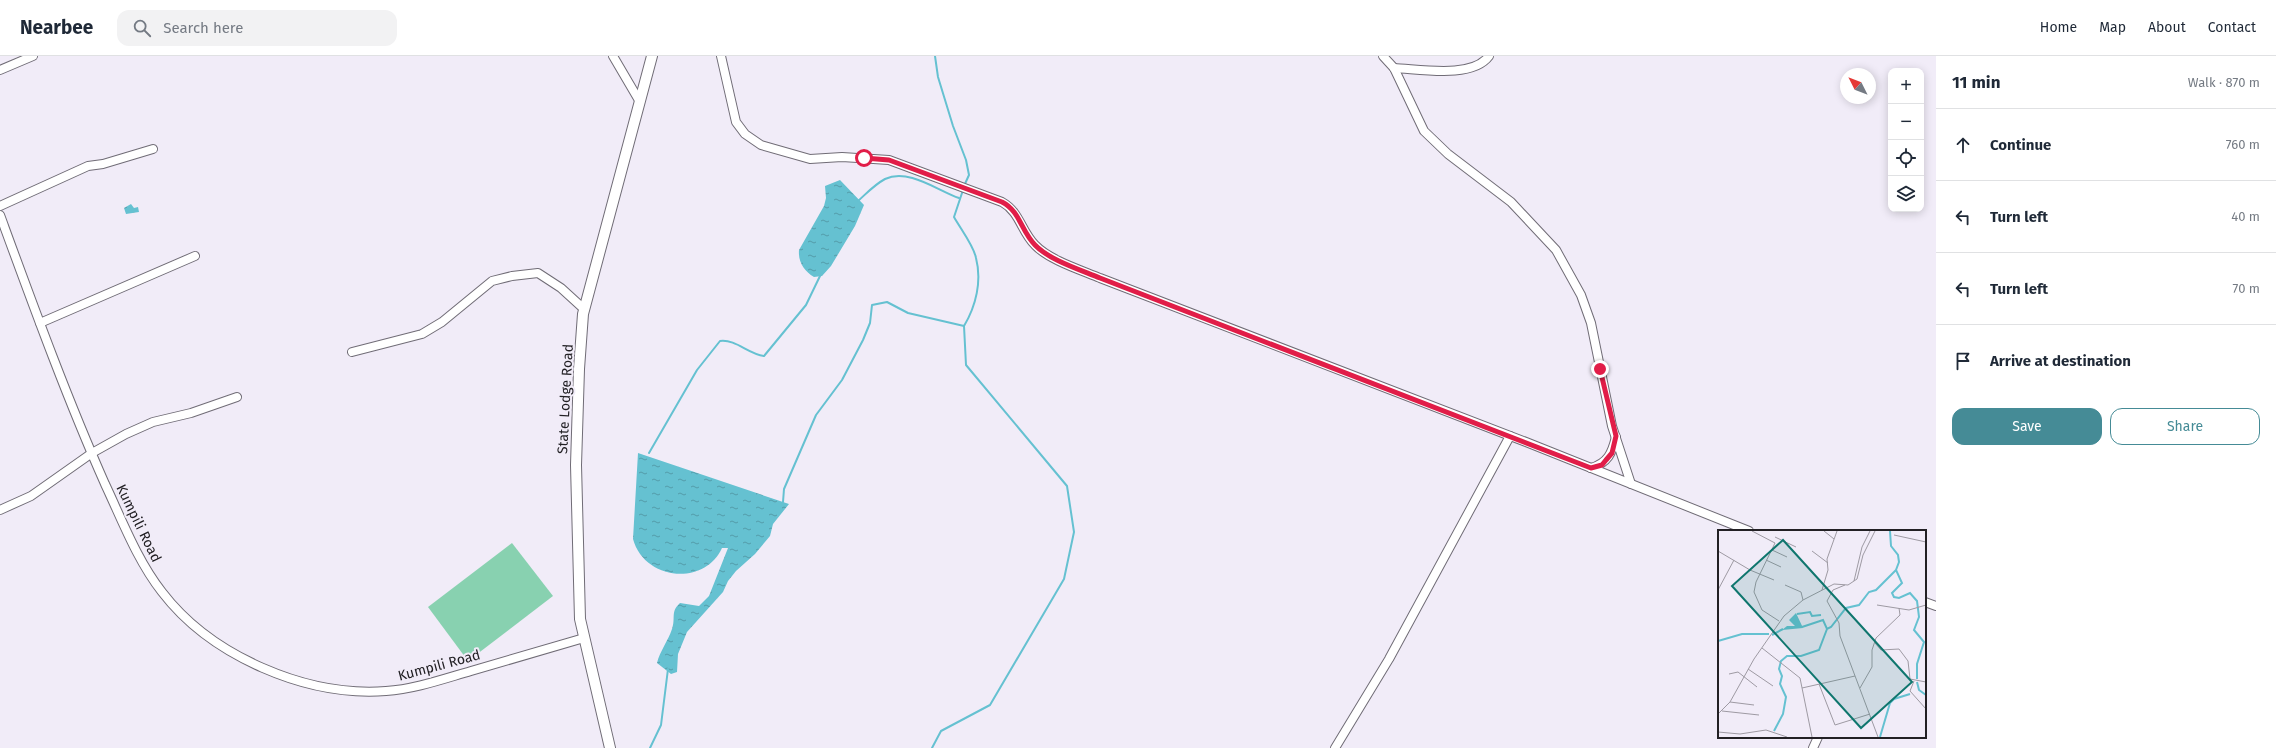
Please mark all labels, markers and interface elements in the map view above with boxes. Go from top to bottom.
search box [117,10,397,46]
text: Nearbee [20,16,93,39]
icon: search [131,17,153,39]
text: Search here [163,19,243,37]
text: Home [2040,19,2077,36]
text: Map [2099,19,2126,36]
text: About [2148,19,2186,36]
text: Contact [2208,19,2256,36]
north arrow [1840,68,1876,104]
map controls [1888,68,1924,212]
button: + [1888,68,1924,104]
text: 11 min [1952,72,2000,93]
text: Walk · 870 m [2188,75,2260,90]
button: − [1888,104,1924,140]
icon: ahead [1952,134,1974,156]
text: Continue [1990,136,2051,154]
text: 760 m [2226,137,2260,152]
button: locate [1888,140,1924,176]
route start [855,149,873,167]
button: layers [1888,176,1924,212]
icon: left [1952,206,1974,228]
text: Turn left [1990,208,2048,226]
text: 40 m [2231,209,2260,224]
icon: left [1952,278,1974,300]
text: Turn left [1990,280,2048,298]
text: 70 m [2233,281,2260,296]
street label: State Lodge Road [554,344,577,455]
icon: arrive [1952,350,1974,372]
text: Arrive at destination [1990,352,2131,370]
route end [1591,360,1609,378]
button: Save [1952,408,2102,445]
button: Share [2110,408,2260,445]
street label: Kumpili Road [112,481,165,565]
inset map [1718,530,1926,738]
street label: Kumpili Road [396,646,482,685]

